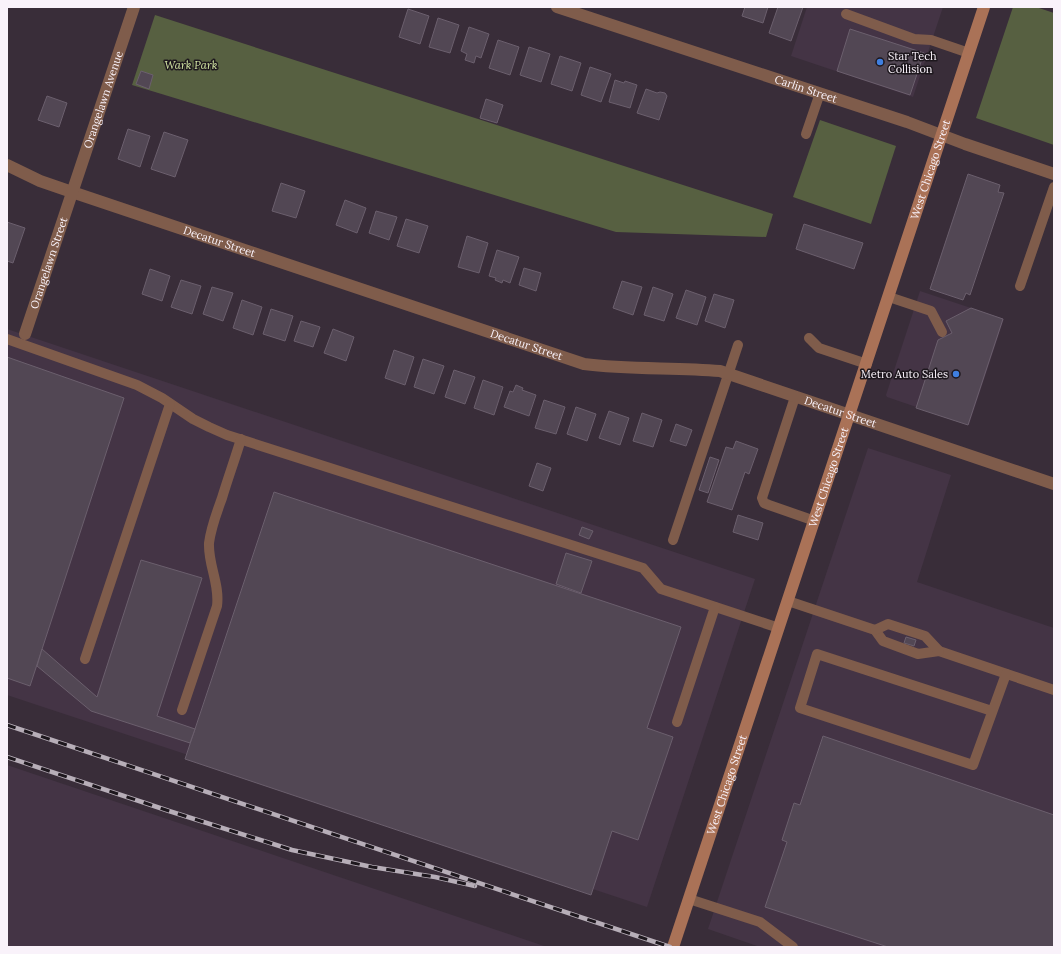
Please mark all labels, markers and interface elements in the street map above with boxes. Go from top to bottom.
street label: Orangelawn Avenue [80,49,126,150]
place label: Star Tech Collision [888,49,937,76]
marker: Star Tech Collision [875,57,885,67]
park label: Wark Park [165,58,218,72]
street label: Carlin Street [773,72,840,106]
street label: West Chicago Street [907,117,954,221]
street label: Orangelawn Street [27,214,71,311]
street label: Decatur Street [181,223,258,260]
street label: Decatur Street [489,326,565,364]
place label: Metro Auto Sales [861,367,948,381]
marker: Metro Auto Sales [951,369,961,379]
street label: Decatur Street [803,393,879,431]
street label: West Chicago Street [805,425,852,529]
street label: West Chicago Street [704,732,750,836]

